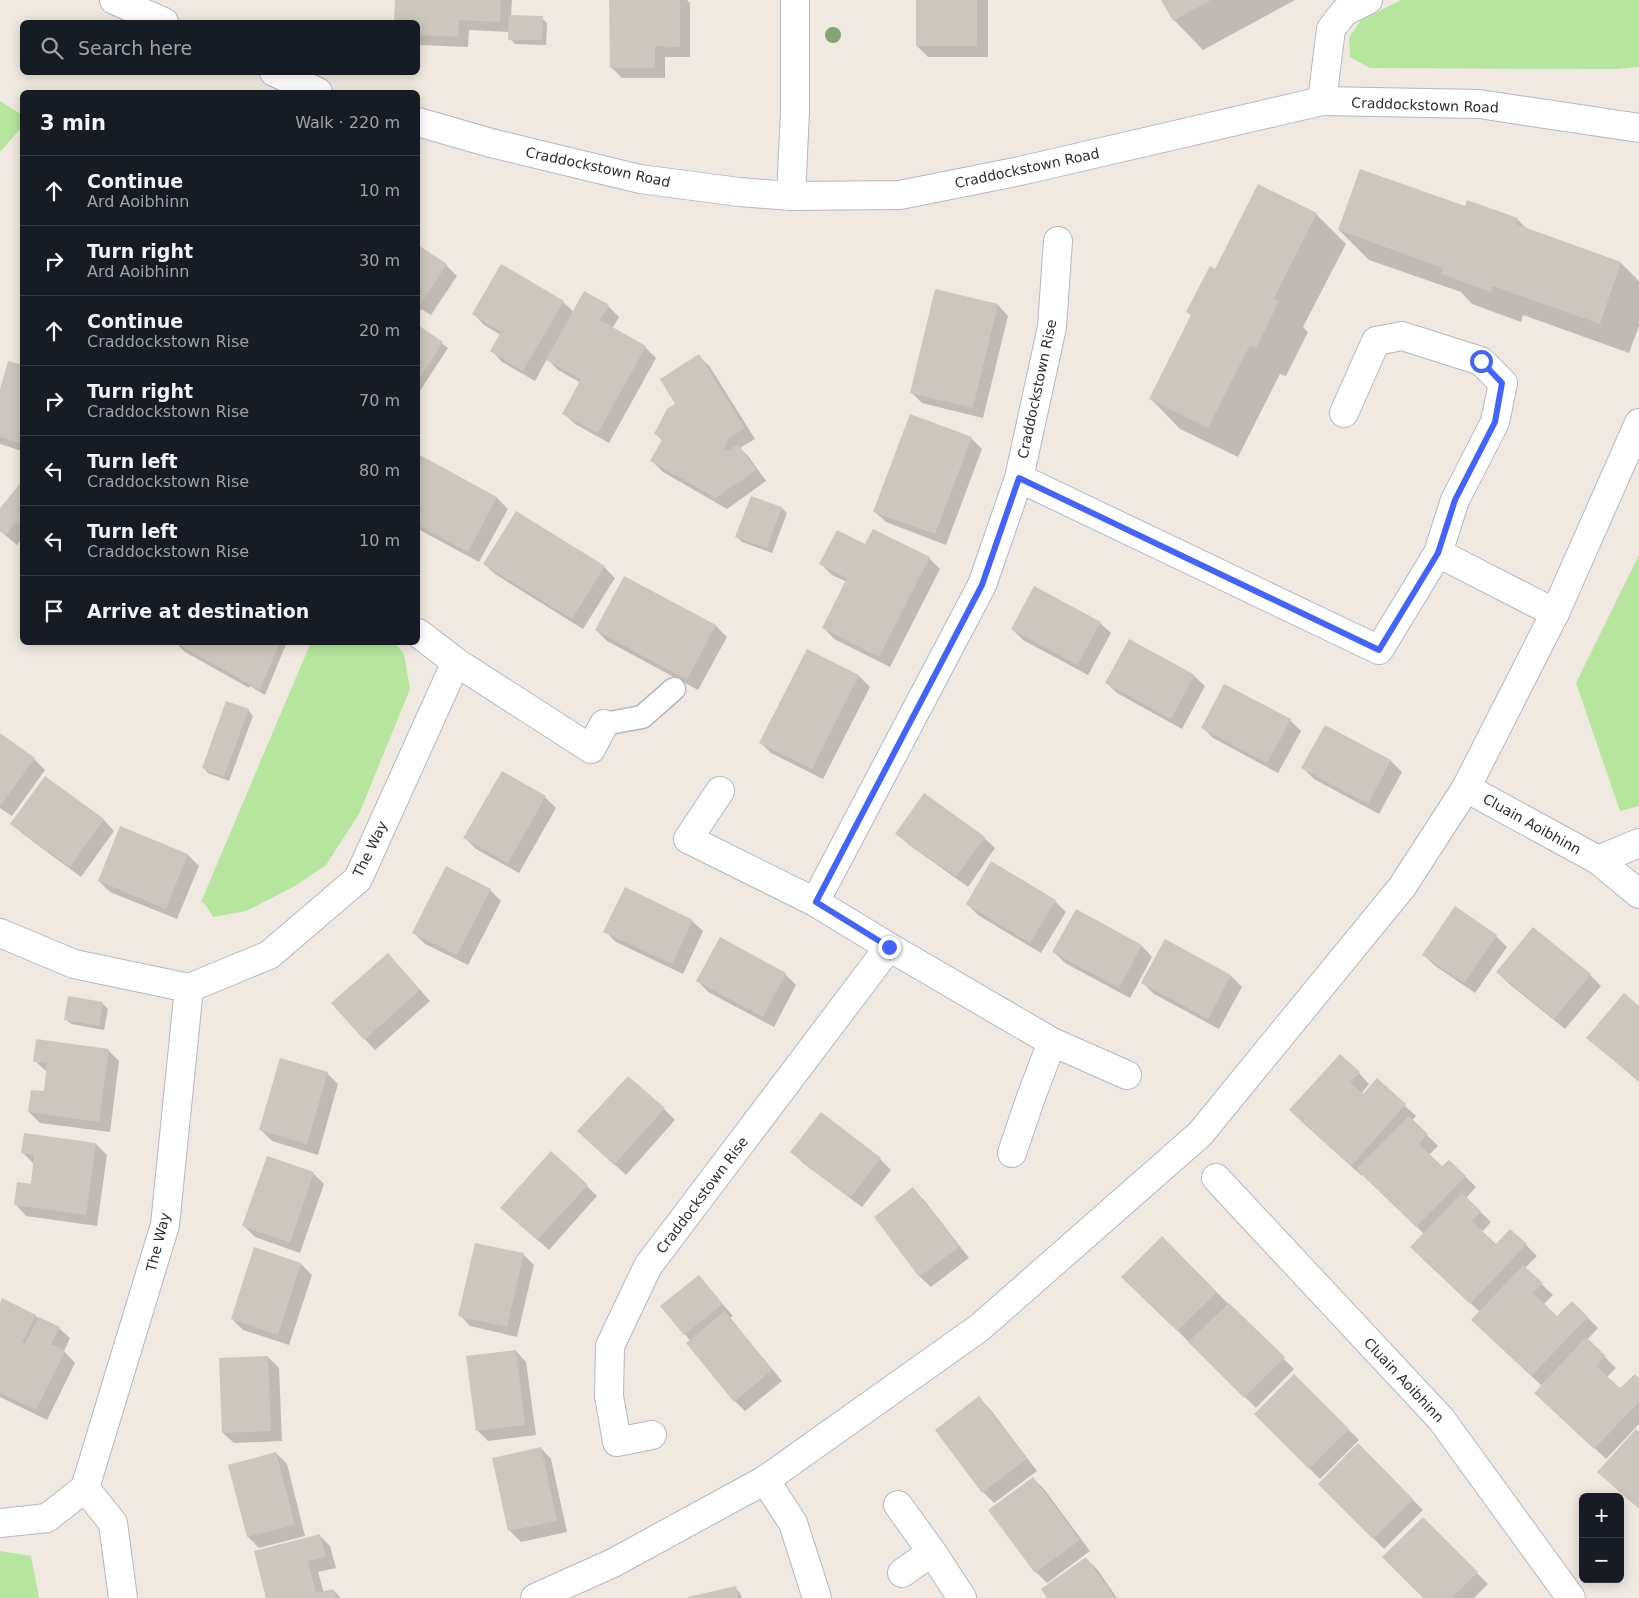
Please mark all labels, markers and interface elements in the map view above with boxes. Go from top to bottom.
search box [20,20,420,75]
icon: search [38,34,66,62]
text: Search here [78,37,192,59]
street label: Craddockstown Road [1351,94,1499,116]
text: 3 min [40,111,106,135]
text: Walk · 220 m [295,113,400,132]
street label: Craddockstown Road [524,144,672,190]
street label: Craddockstown Road [953,145,1101,191]
text: Continue [87,170,183,192]
icon: ahead [40,177,68,205]
text: 10 m [359,181,400,200]
text: Ard Aoibhinn [87,192,189,211]
text: Turn right [87,240,193,262]
icon: right [40,247,68,275]
text: 30 m [359,251,400,270]
text: Ard Aoibhinn [87,262,189,281]
text: Continue [87,310,183,332]
icon: ahead [40,317,68,345]
street label: Craddockstown Rise [1014,318,1060,460]
text: 20 m [359,321,400,340]
text: Craddockstown Rise [87,332,249,351]
route start [1470,350,1493,373]
text: Turn right [87,380,193,402]
icon: right [40,387,68,415]
text: 70 m [359,391,400,410]
text: Craddockstown Rise [87,402,249,421]
text: Turn left [87,450,178,472]
icon: left [40,457,68,485]
text: 80 m [359,461,400,480]
text: Craddockstown Rise [87,472,249,491]
text: Turn left [87,520,178,542]
icon: left [40,527,68,555]
text: 10 m [359,531,400,550]
text: Craddockstown Rise [87,542,249,561]
icon: arrive [40,597,68,625]
text: Arrive at destination [87,600,309,622]
street label: Cluain Aoibhinn [1480,790,1584,858]
street label: The Way [349,818,390,881]
route end [878,936,901,959]
street label: Craddockstown Rise [653,1134,751,1256]
street label: The Way [143,1211,173,1274]
street label: Cluain Aoibhinn [1361,1334,1447,1426]
map controls [1579,1493,1624,1583]
button: + [1579,1493,1624,1538]
button: − [1579,1538,1624,1583]

